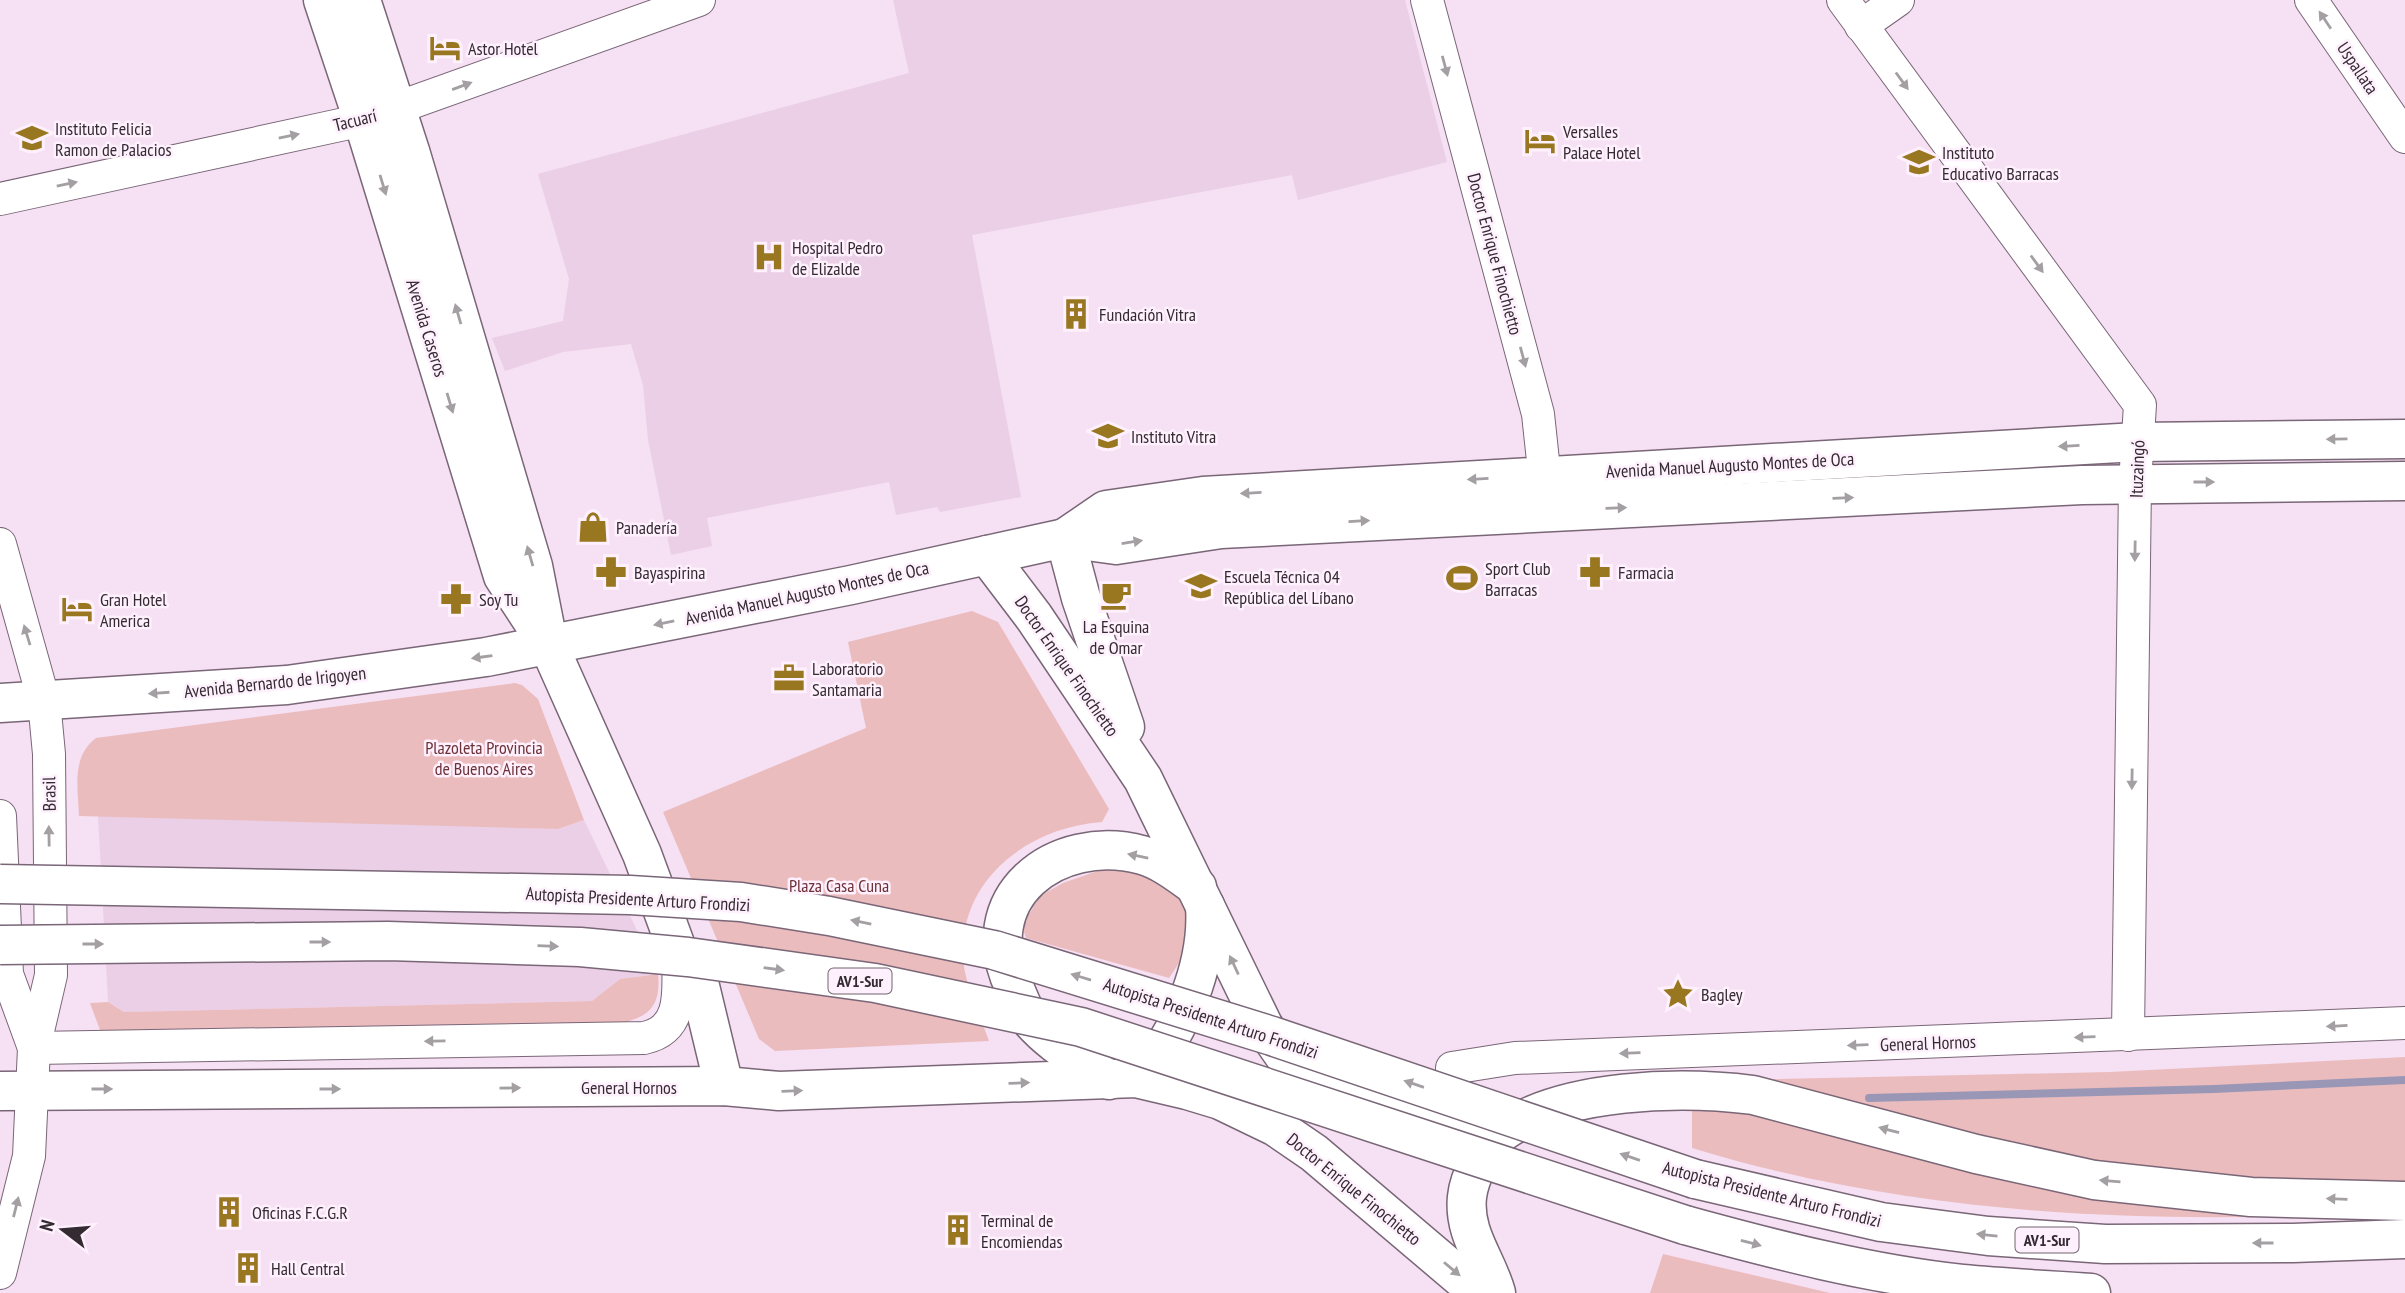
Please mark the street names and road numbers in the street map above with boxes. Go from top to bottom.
street label: Uspallata [2332,37,2384,99]
street label: Tacuarí [331,104,379,136]
street label: Doctor Enrique Finochietto [1462,171,1528,338]
street label: Avenida Caseros [401,277,453,379]
street label: Ituzaingó [2124,439,2150,498]
street label: Avenida Manuel Augusto Montes de Oca [1605,447,1855,483]
street label: Avenida Manuel Augusto Montes de Oca [683,556,931,630]
street label: Doctor Enrique Finochietto [1010,591,1124,741]
street label: Avenida Bernardo de Irigoyen [183,661,367,703]
street label: Brasil [37,776,61,812]
street label: Autopista Presidente Arturo Frondizi [525,882,751,916]
road number: AV1-Sur [828,968,892,993]
street label: Autopista Presidente Arturo Frondizi [1101,972,1321,1064]
street label: General Hornos [1880,1030,1976,1056]
street label: General Hornos [581,1076,677,1099]
street label: Doctor Enrique Finochietto [1282,1128,1426,1250]
street label: Autopista Presidente Arturo Frondizi [1660,1156,1884,1232]
road number: AV1-Sur [2016,1228,2078,1252]

